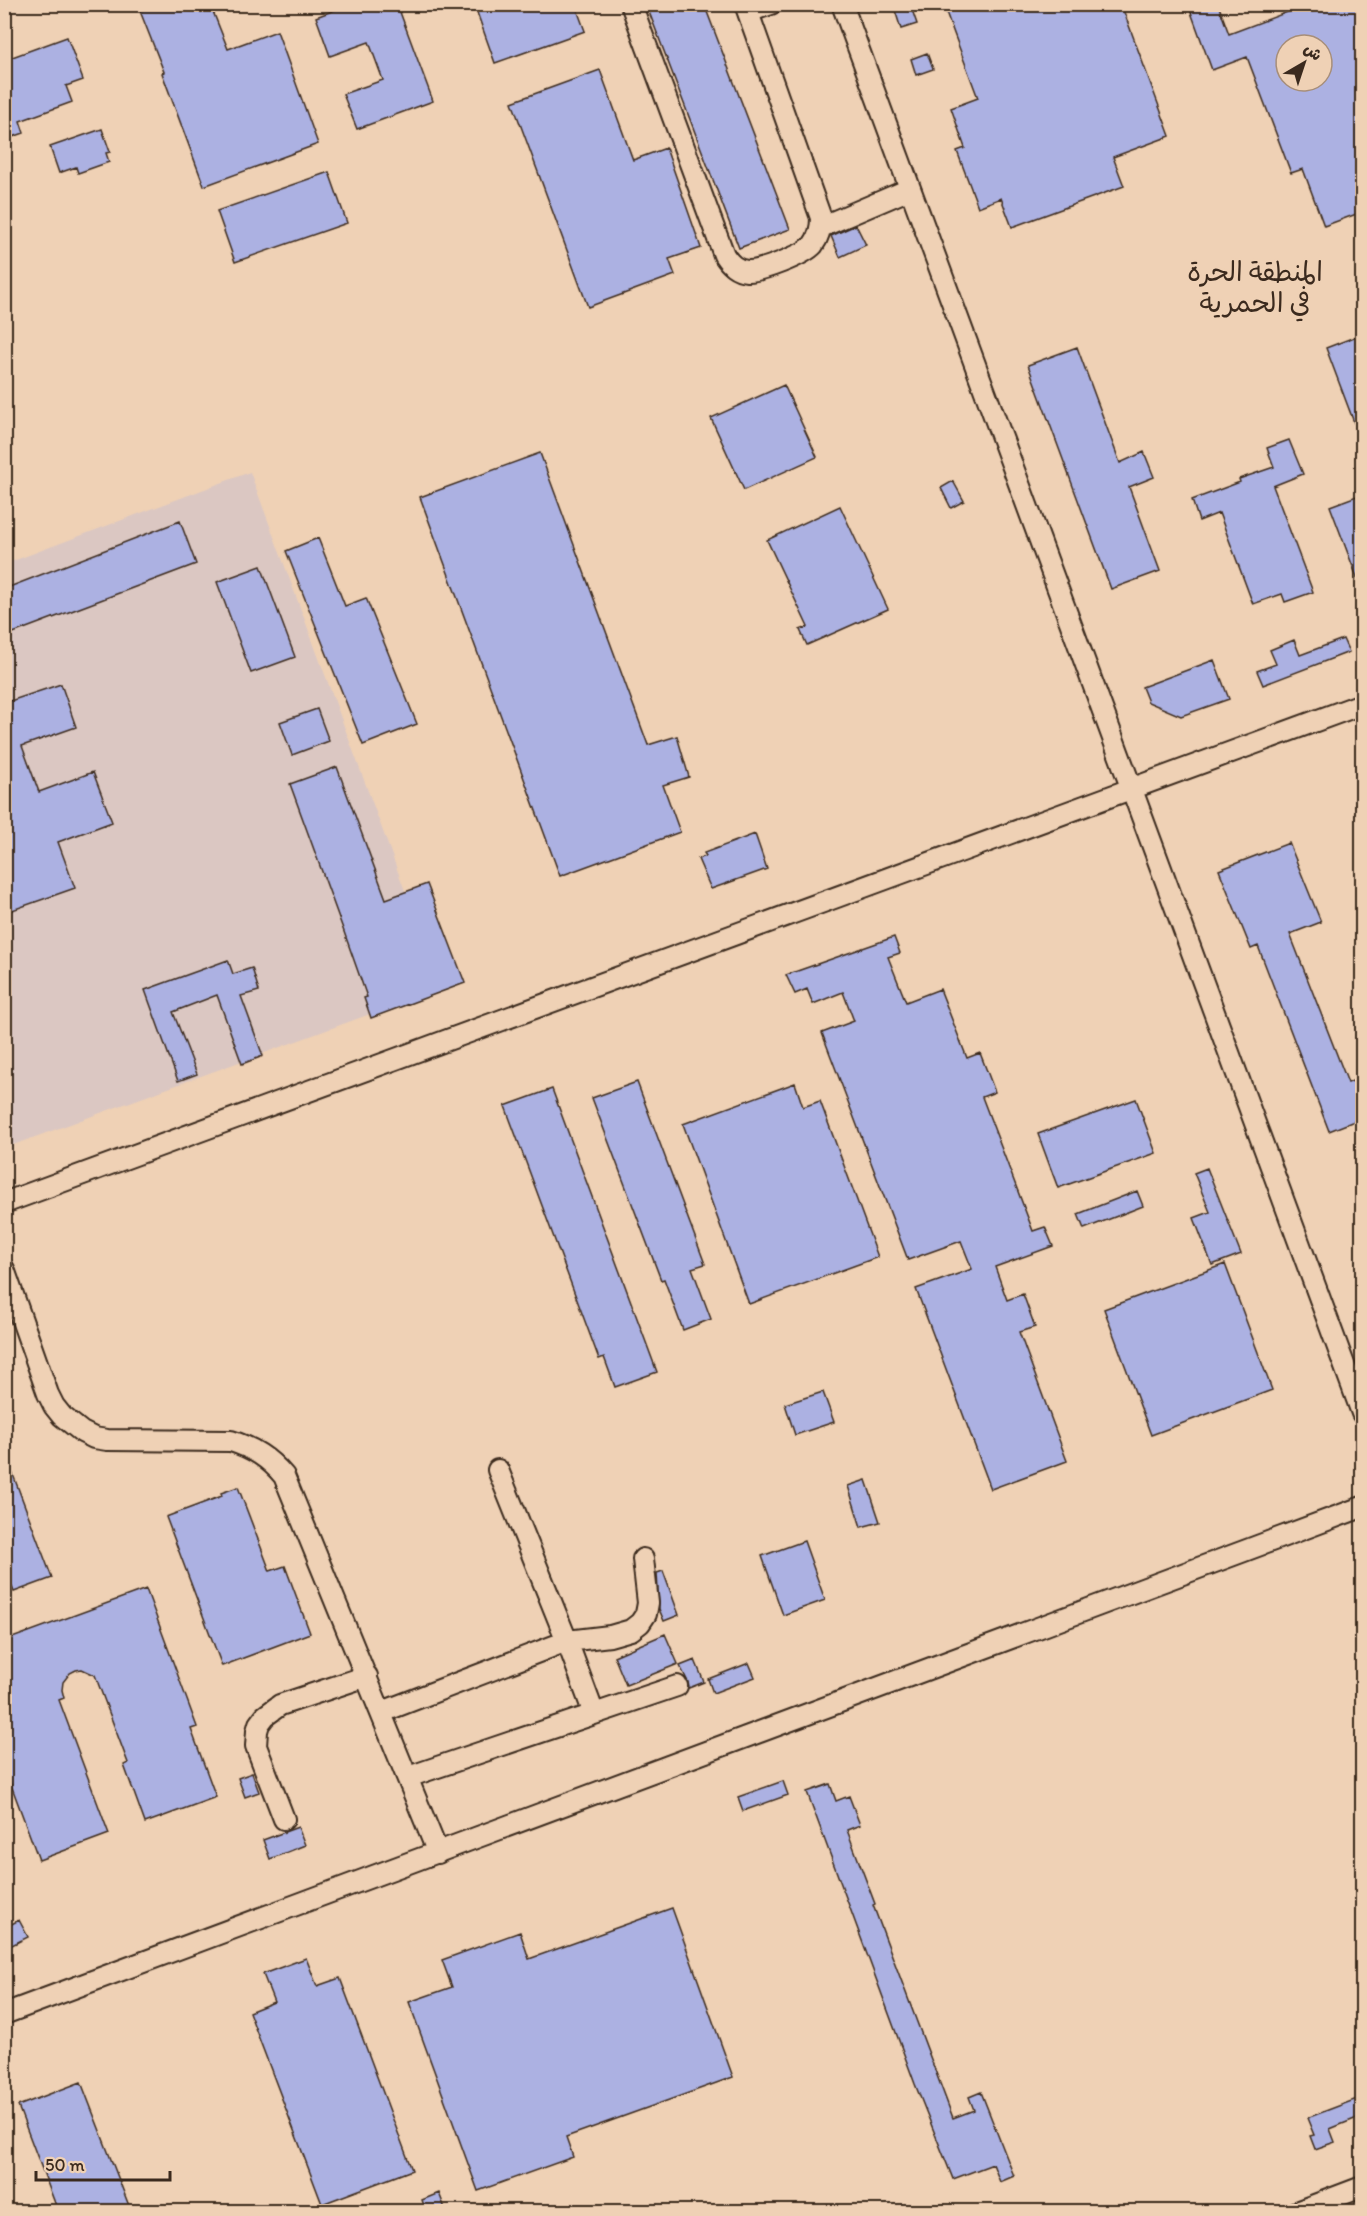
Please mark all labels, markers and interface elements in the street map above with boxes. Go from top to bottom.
north arrow [1274,33,1334,93]
text: ش [1300,39,1326,65]
district label: المنطقة الحرة في الحمرية [1187,255,1323,322]
scale bar [36,2144,170,2182]
text: 50 m [45,2154,85,2176]

